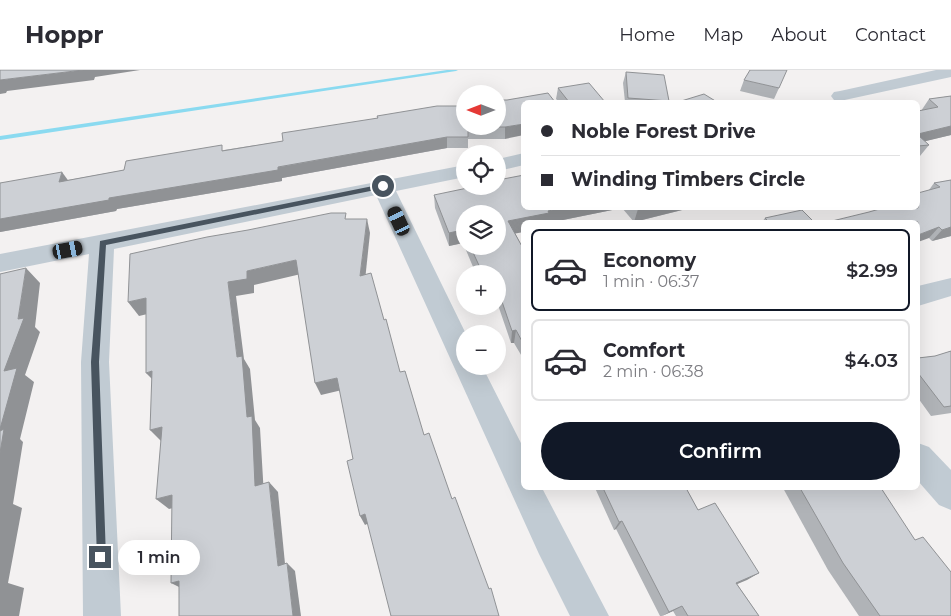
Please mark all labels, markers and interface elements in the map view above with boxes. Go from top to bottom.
text: Hoppr [25,20,104,49]
text: Home [619,24,675,46]
text: Map [703,24,743,46]
text: About [771,24,827,46]
text: Contact [855,24,926,46]
north arrow [456,85,506,135]
map controls [456,85,506,375]
text: Noble Forest Drive [571,120,756,143]
button: locate [456,145,506,195]
text: Winding Timbers Circle [571,168,805,191]
route start [372,175,394,197]
car [385,204,412,238]
button: layers [456,205,506,255]
car [51,240,84,260]
icon: car [543,248,588,293]
text: Economy [603,249,696,272]
text: $2.99 [846,259,898,282]
button: + [456,265,506,315]
text: 1 min · 06:37 [603,272,699,291]
button: − [456,325,506,375]
icon: car [543,338,588,383]
text: Comfort [603,339,685,362]
text: $4.03 [845,349,898,372]
text: 2 min · 06:38 [603,362,704,381]
button: Confirm [541,422,900,480]
callout: 1 min [118,540,200,574]
route end [89,546,111,568]
text: 1 min [138,548,180,567]

